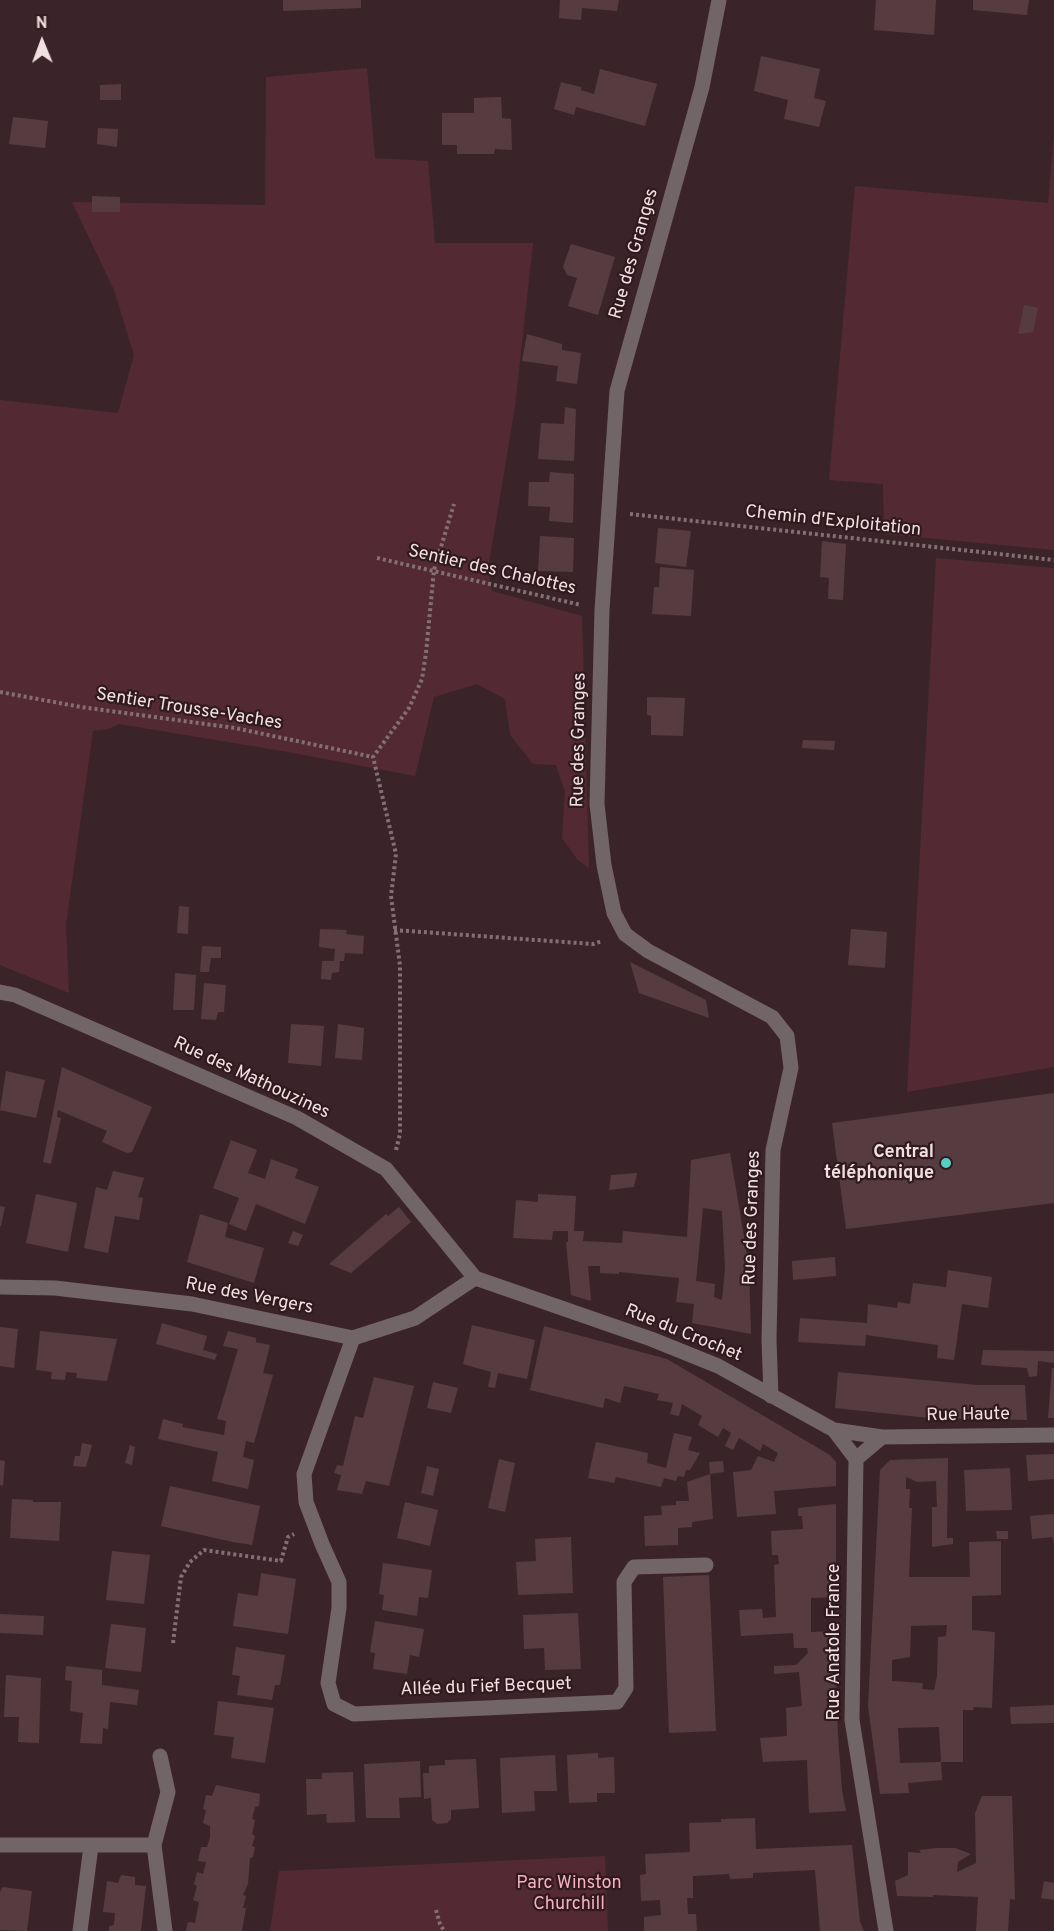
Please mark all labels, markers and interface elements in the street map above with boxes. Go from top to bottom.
north arrow [12,12,72,72]
text: N [36,14,48,34]
street label: Rue des Granges [606,186,664,322]
street label: Chemin d'Exploitation [744,502,922,542]
street label: Sentier des Chalottes [406,541,578,601]
street label: Rue des Granges [568,672,592,808]
street label: Sentier Trousse-Vaches [94,685,284,735]
street label: Rue des Mathouzines [169,1033,333,1125]
place label: Central téléphonique [824,1142,934,1184]
street label: Rue des Granges [740,1150,766,1286]
marker: Central téléphonique [939,1156,953,1170]
street label: Rue des Vergers [183,1274,315,1320]
street label: Rue du Crochet [621,1301,745,1367]
street label: Rue Haute [926,1404,1010,1428]
street label: Rue Anatole France [824,1564,846,1720]
street label: Allée du Fief Becquet [400,1674,572,1702]
park label: Parc Winston Churchill [516,1873,622,1916]

